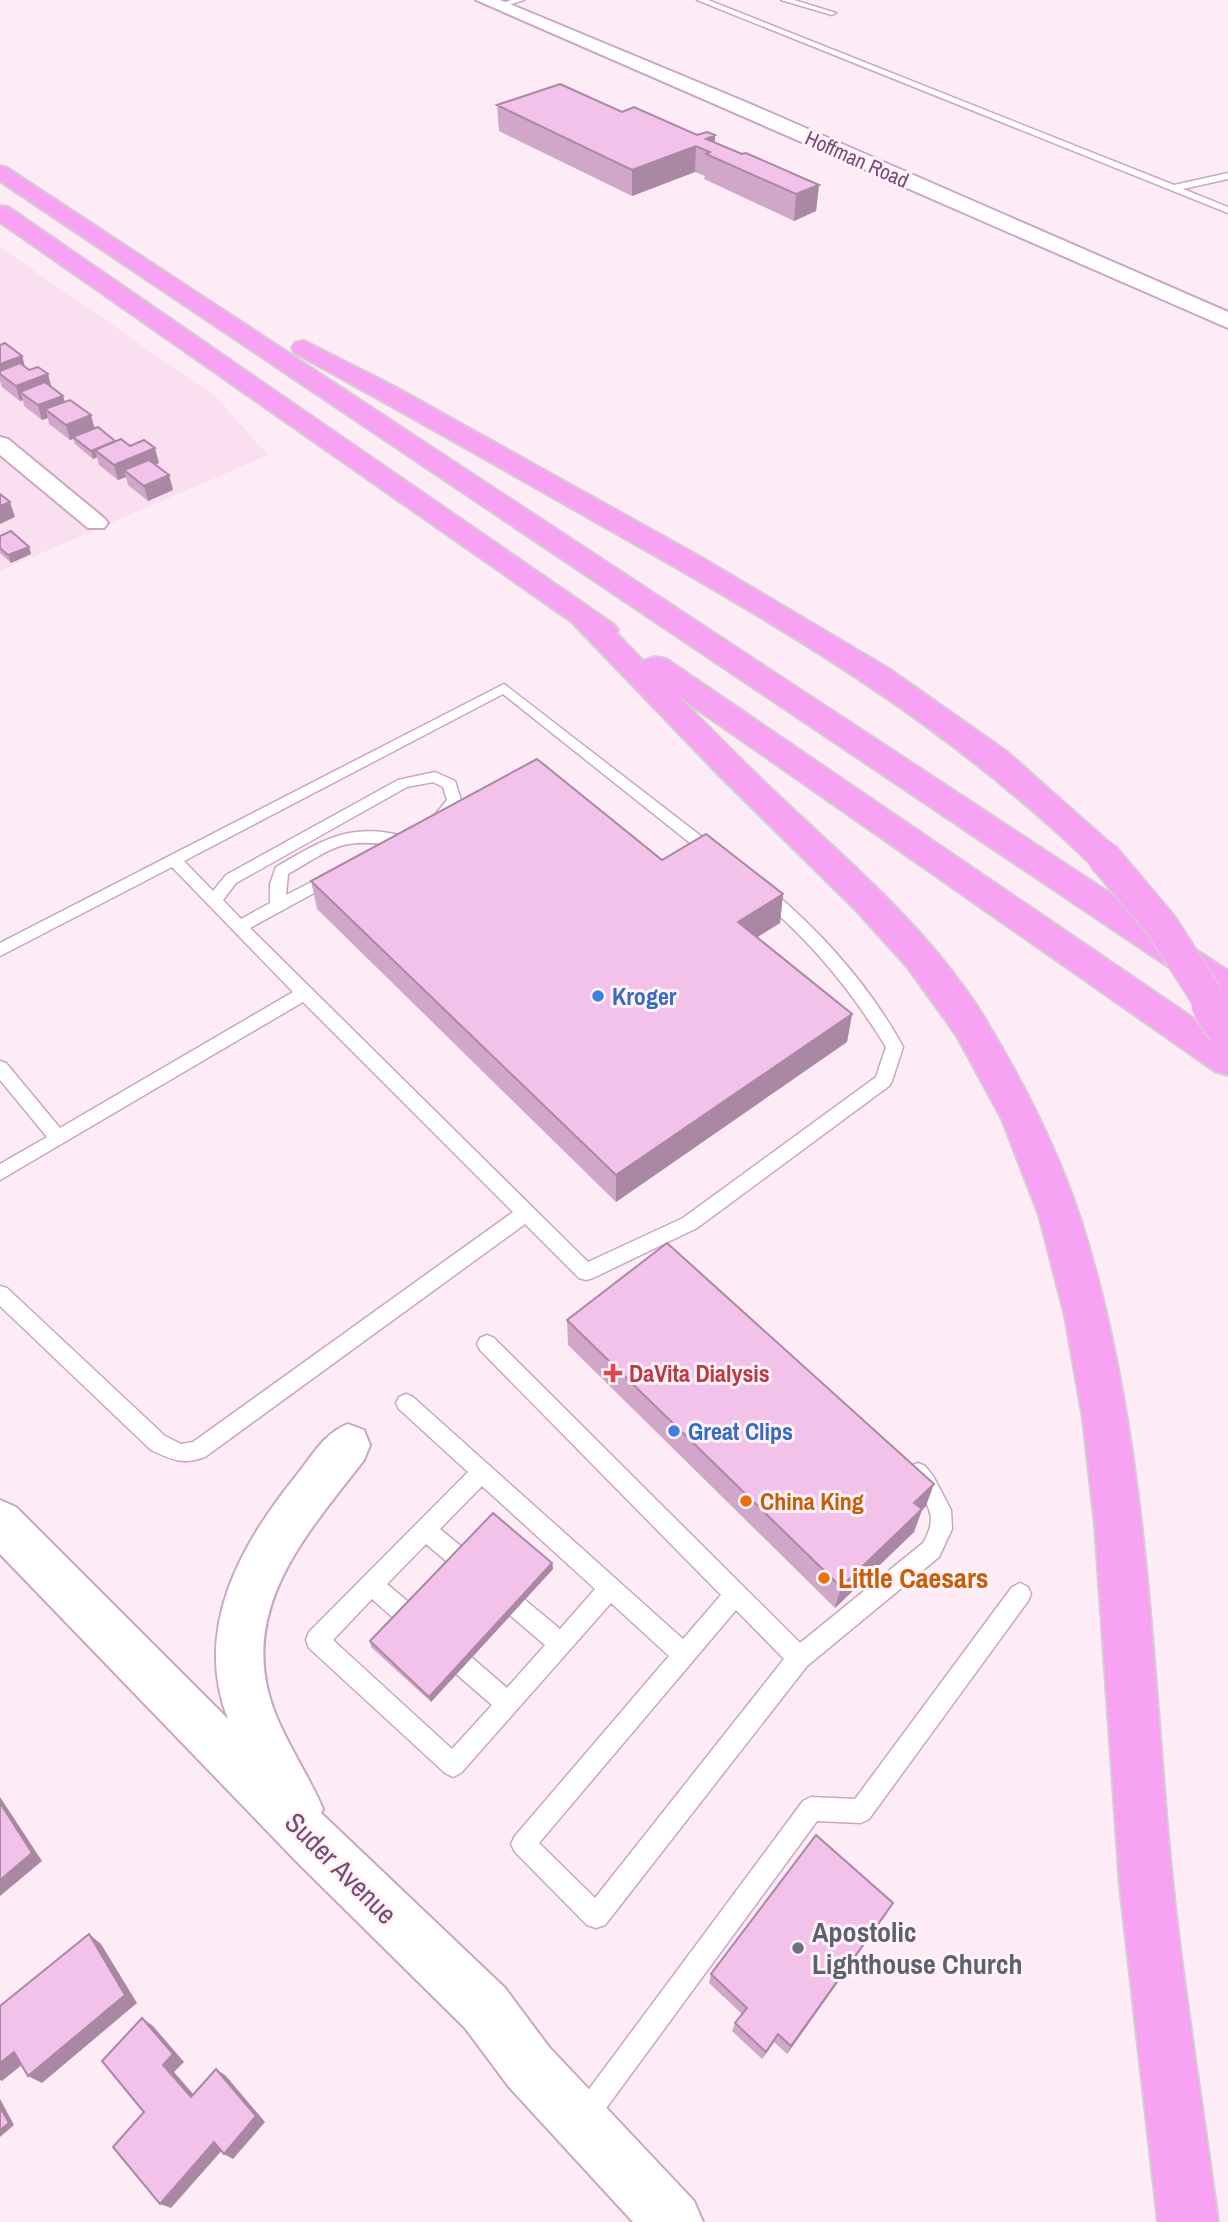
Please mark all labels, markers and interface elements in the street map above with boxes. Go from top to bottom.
street label: Hoffman Road [801,123,913,195]
place label: Kroger [612,980,677,1012]
marker: Kroger [590,988,606,1004]
place label: DaVita Dialysis [629,1357,770,1389]
marker: DaVita Dialysis [603,1363,623,1383]
place label: Great Clips [688,1415,793,1447]
marker: Great Clips [666,1423,682,1439]
place label: China King [760,1485,864,1517]
marker: China King [738,1493,754,1509]
place label: Little Caesars [838,1559,989,1597]
marker: Little Caesars [816,1570,832,1586]
street label: Suder Avenue [277,1804,405,1932]
place label: Apostolic Lighthouse Church [812,1913,1022,1983]
marker: Apostolic Lighthouse Church [790,1940,806,1956]

